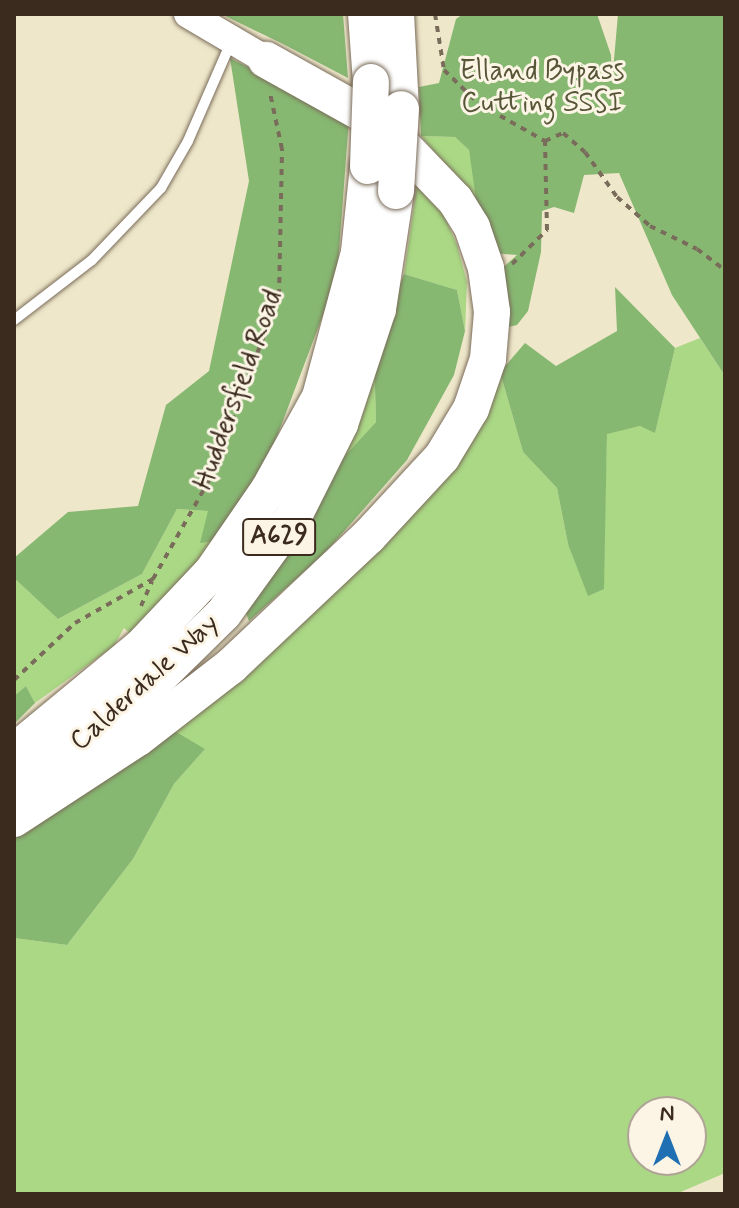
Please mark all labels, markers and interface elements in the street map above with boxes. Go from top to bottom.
park label: Elland Bypass Cutting SSSI [458,55,626,121]
street label: Huddersfield Road [188,286,290,494]
road number: A629 [241,515,317,559]
street label: Calderdale Way [63,606,227,760]
north arrow [627,1096,707,1176]
text: N [660,1100,674,1128]

